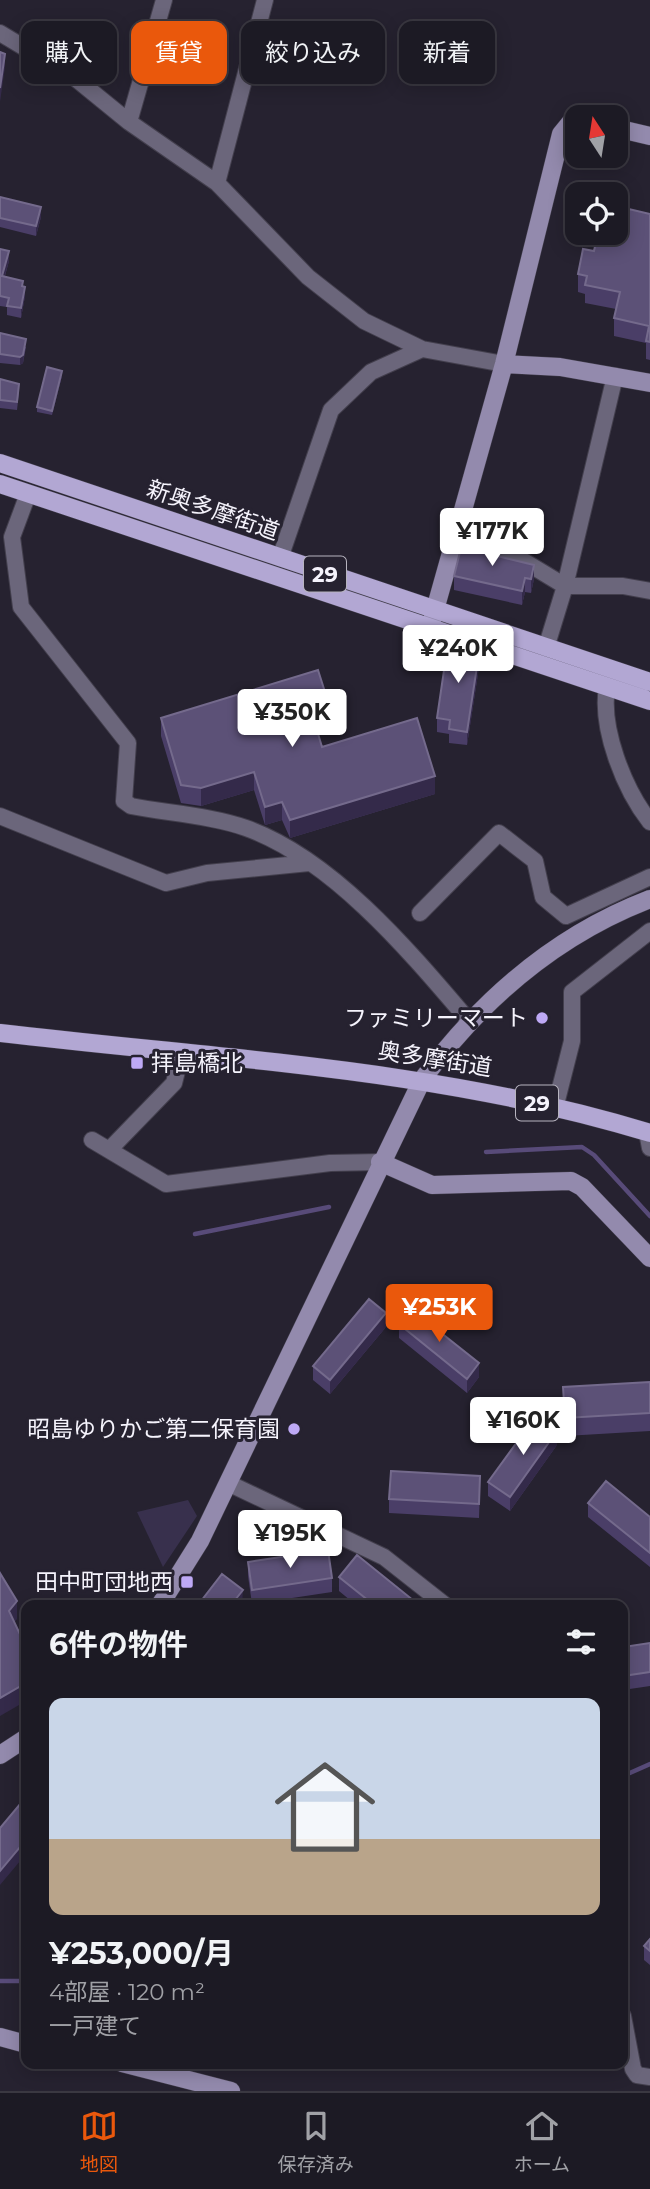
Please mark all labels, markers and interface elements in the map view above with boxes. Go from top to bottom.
chip: 購入 [21,21,117,84]
chip: 賃貸 [131,21,227,84]
chip: 絞り込み [241,21,385,84]
chip: 新着 [399,21,495,84]
north arrow [565,105,628,168]
map controls [565,105,628,245]
button: locate [565,182,628,245]
street label: 新奥多摩街道 [143,474,283,546]
pin: ¥177K [443,508,541,568]
text: ¥177K [456,517,528,545]
road number: 29 [304,556,346,592]
pin: ¥240K [409,626,507,685]
text: ¥240K [419,634,497,662]
pin: ¥350K [243,690,341,749]
text: ¥350K [254,698,330,726]
place label: ファミリーマート [344,1004,528,1032]
marker: ファミリーマート [534,1010,550,1026]
street label: 奥多摩街道 [376,1036,494,1082]
place label: 拝島橋北 [151,1049,243,1077]
marker: 拝島橋北 [129,1055,145,1071]
road number: 29 [516,1086,558,1120]
pin: ¥253K [390,1284,488,1344]
text: ¥253K [402,1293,476,1321]
pin: ¥160K [474,1398,572,1457]
text: ¥160K [486,1406,560,1434]
place label: 昭島ゆりかご第二保育園 [27,1415,280,1443]
marker: 昭島ゆりかご第二保育園 [286,1421,302,1437]
pin: ¥195K [241,1510,339,1570]
text: ¥195K [254,1519,326,1547]
place label: 田中町団地西 [35,1568,173,1596]
marker: 田中町団地西 [179,1574,195,1590]
icon: filters [562,1623,600,1661]
text: 6件の物件 [49,1626,188,1663]
icon: home [262,1744,388,1870]
text: ¥253,000/月 [49,1935,234,1972]
text: 4部屋 · 120 m² [49,1978,205,2006]
text: 一戸建て [49,2012,141,2040]
tab: 地図 [80,2107,118,2176]
tab: 保存済み [278,2107,354,2176]
tab: ホーム [514,2107,570,2176]

